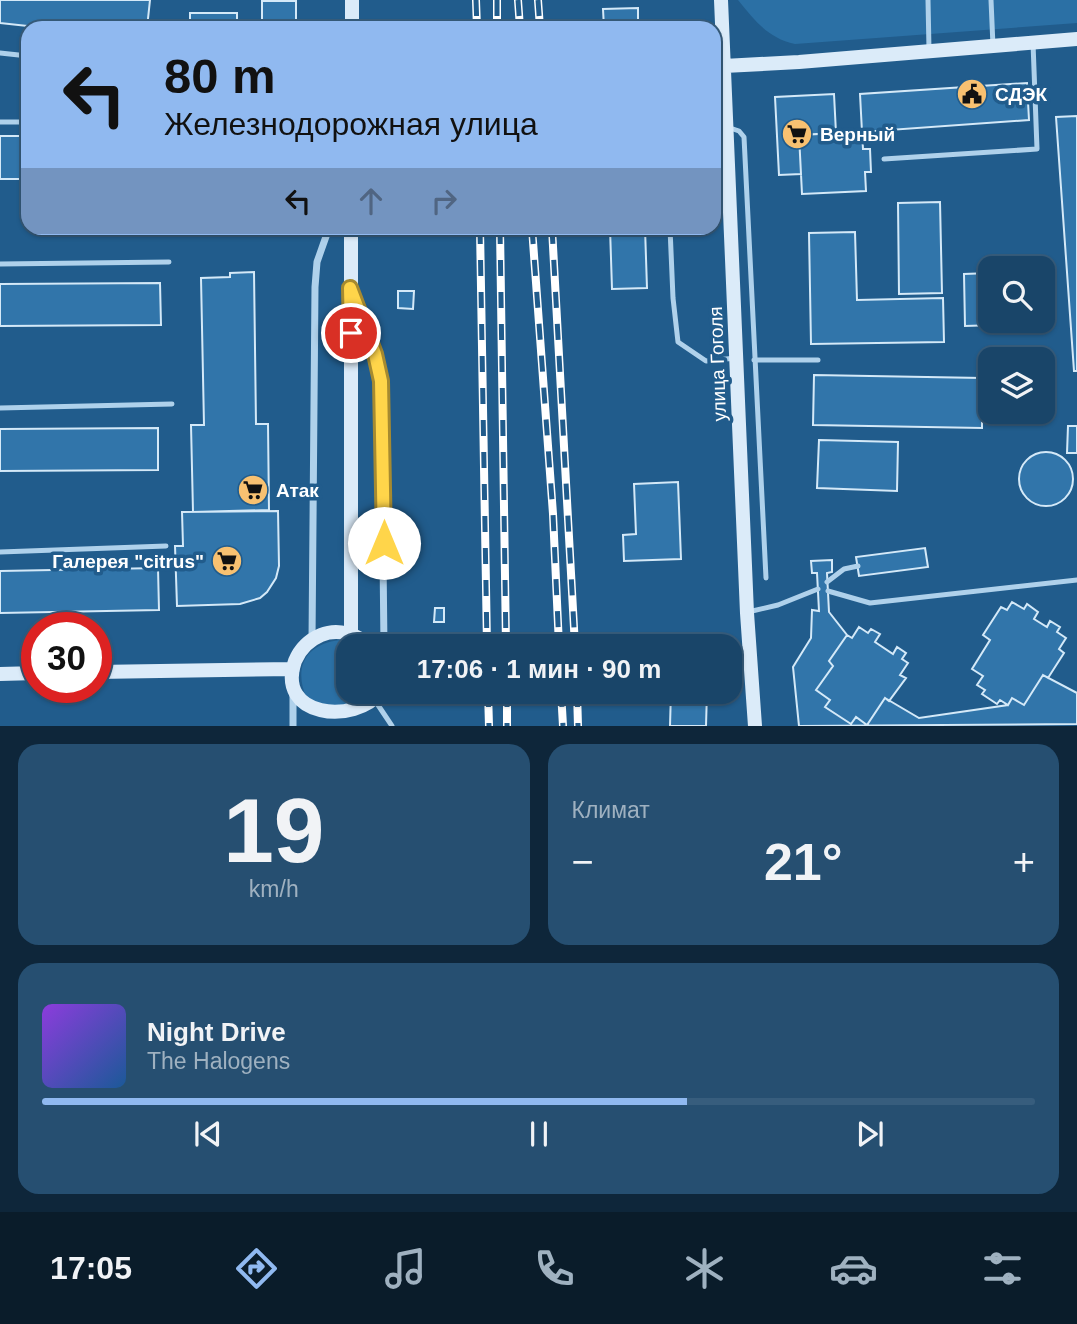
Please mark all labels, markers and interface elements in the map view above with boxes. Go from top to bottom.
icon: left [49,49,140,140]
text: 80 m [164,49,276,103]
public building icon: СДЭК [955,77,989,111]
place label: СДЭК [995,84,1048,105]
text: Железнодорожная улица [164,106,538,142]
supermarket icon: Верный [780,117,814,151]
place label: Верный [820,124,895,145]
icon: left [279,182,317,220]
icon: ahead [352,182,390,220]
icon: right [425,182,463,220]
map controls [978,256,1055,424]
button: search [978,256,1055,333]
pin [321,303,381,363]
street label: улица Гоголя [705,306,730,422]
icon: arrive [332,314,370,352]
button: layers [978,347,1055,424]
supermarket icon: Атак [236,473,270,507]
place label: Атак [276,480,319,501]
position arrow [347,506,421,580]
supermarket icon: Галерея "citrus" [210,544,244,578]
place label: Галерея "citrus" [52,551,204,572]
speed limit sign: 30 [21,612,112,703]
text: 17:06 · 1 мин · 90 m [417,654,661,684]
text: 19 [223,780,324,881]
text: Климат [572,797,650,823]
text: 21° [764,833,843,891]
text: − [572,841,594,883]
text: + [1013,841,1035,883]
text: km/h [249,876,299,902]
text: Night Drive [147,1017,286,1047]
text: The Halogens [147,1048,290,1074]
icon: previous [189,1115,227,1153]
icon: pause [520,1115,558,1153]
icon: next [851,1115,889,1153]
icon: directions [232,1244,281,1293]
icon: music [381,1244,430,1293]
icon: phone [530,1244,579,1293]
icon: climate [680,1244,729,1293]
icon: car [829,1244,878,1293]
icon: filters [978,1244,1027,1293]
text: 17:05 [50,1250,132,1286]

